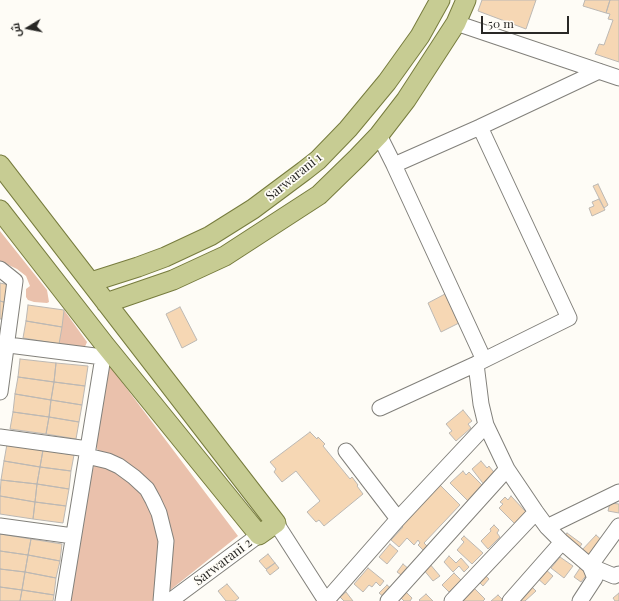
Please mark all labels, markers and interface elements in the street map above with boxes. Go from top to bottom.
north arrow [8,8,48,48]
scale bar [483,8,571,34]
text: 50 m [488,15,514,31]
text: ش [7,22,24,38]
street label: Sarwarani 1 [263,150,325,204]
street label: Sarwarani 2 [191,535,255,589]

